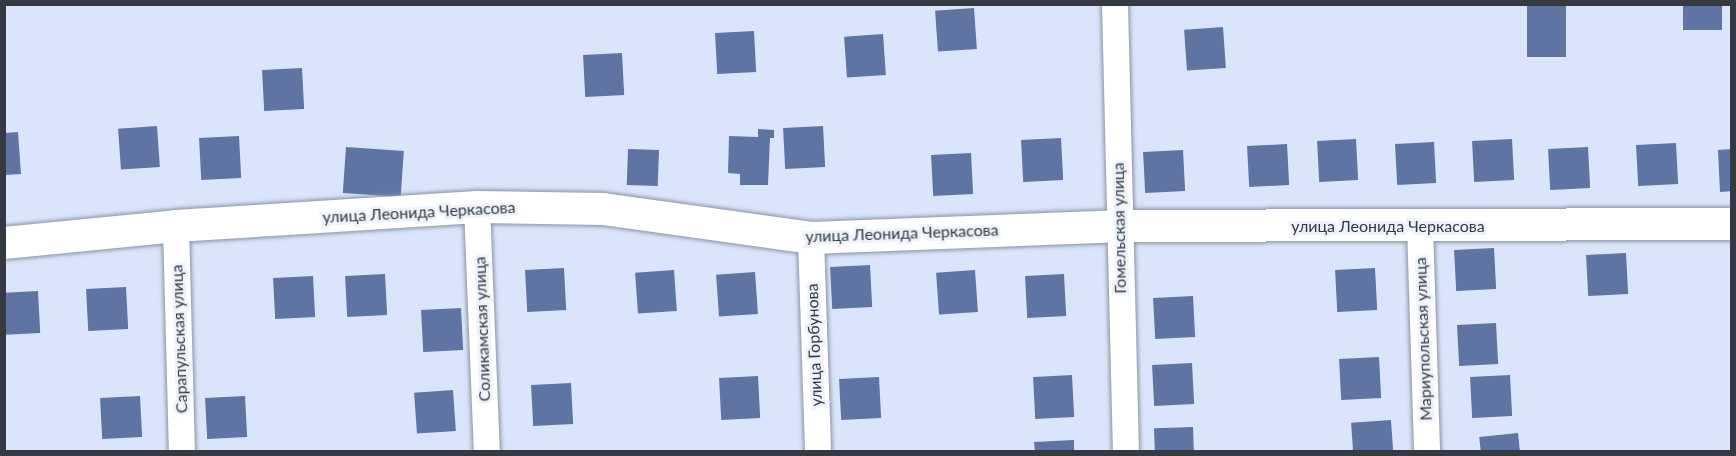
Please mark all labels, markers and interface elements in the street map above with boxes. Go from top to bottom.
street label: Гомельская улица [1108,162,1130,294]
street label: улица Леонида Черкасова [322,197,516,227]
street label: улица Леонида Черкасова [1291,216,1485,236]
street label: улица Леонида Черкасова [805,220,999,246]
street label: Соликамская улица [470,256,494,402]
street label: Мариупольская улица [1411,257,1435,421]
street label: Сарапульская улица [167,264,191,414]
street label: улица Горбунова [802,283,826,407]

